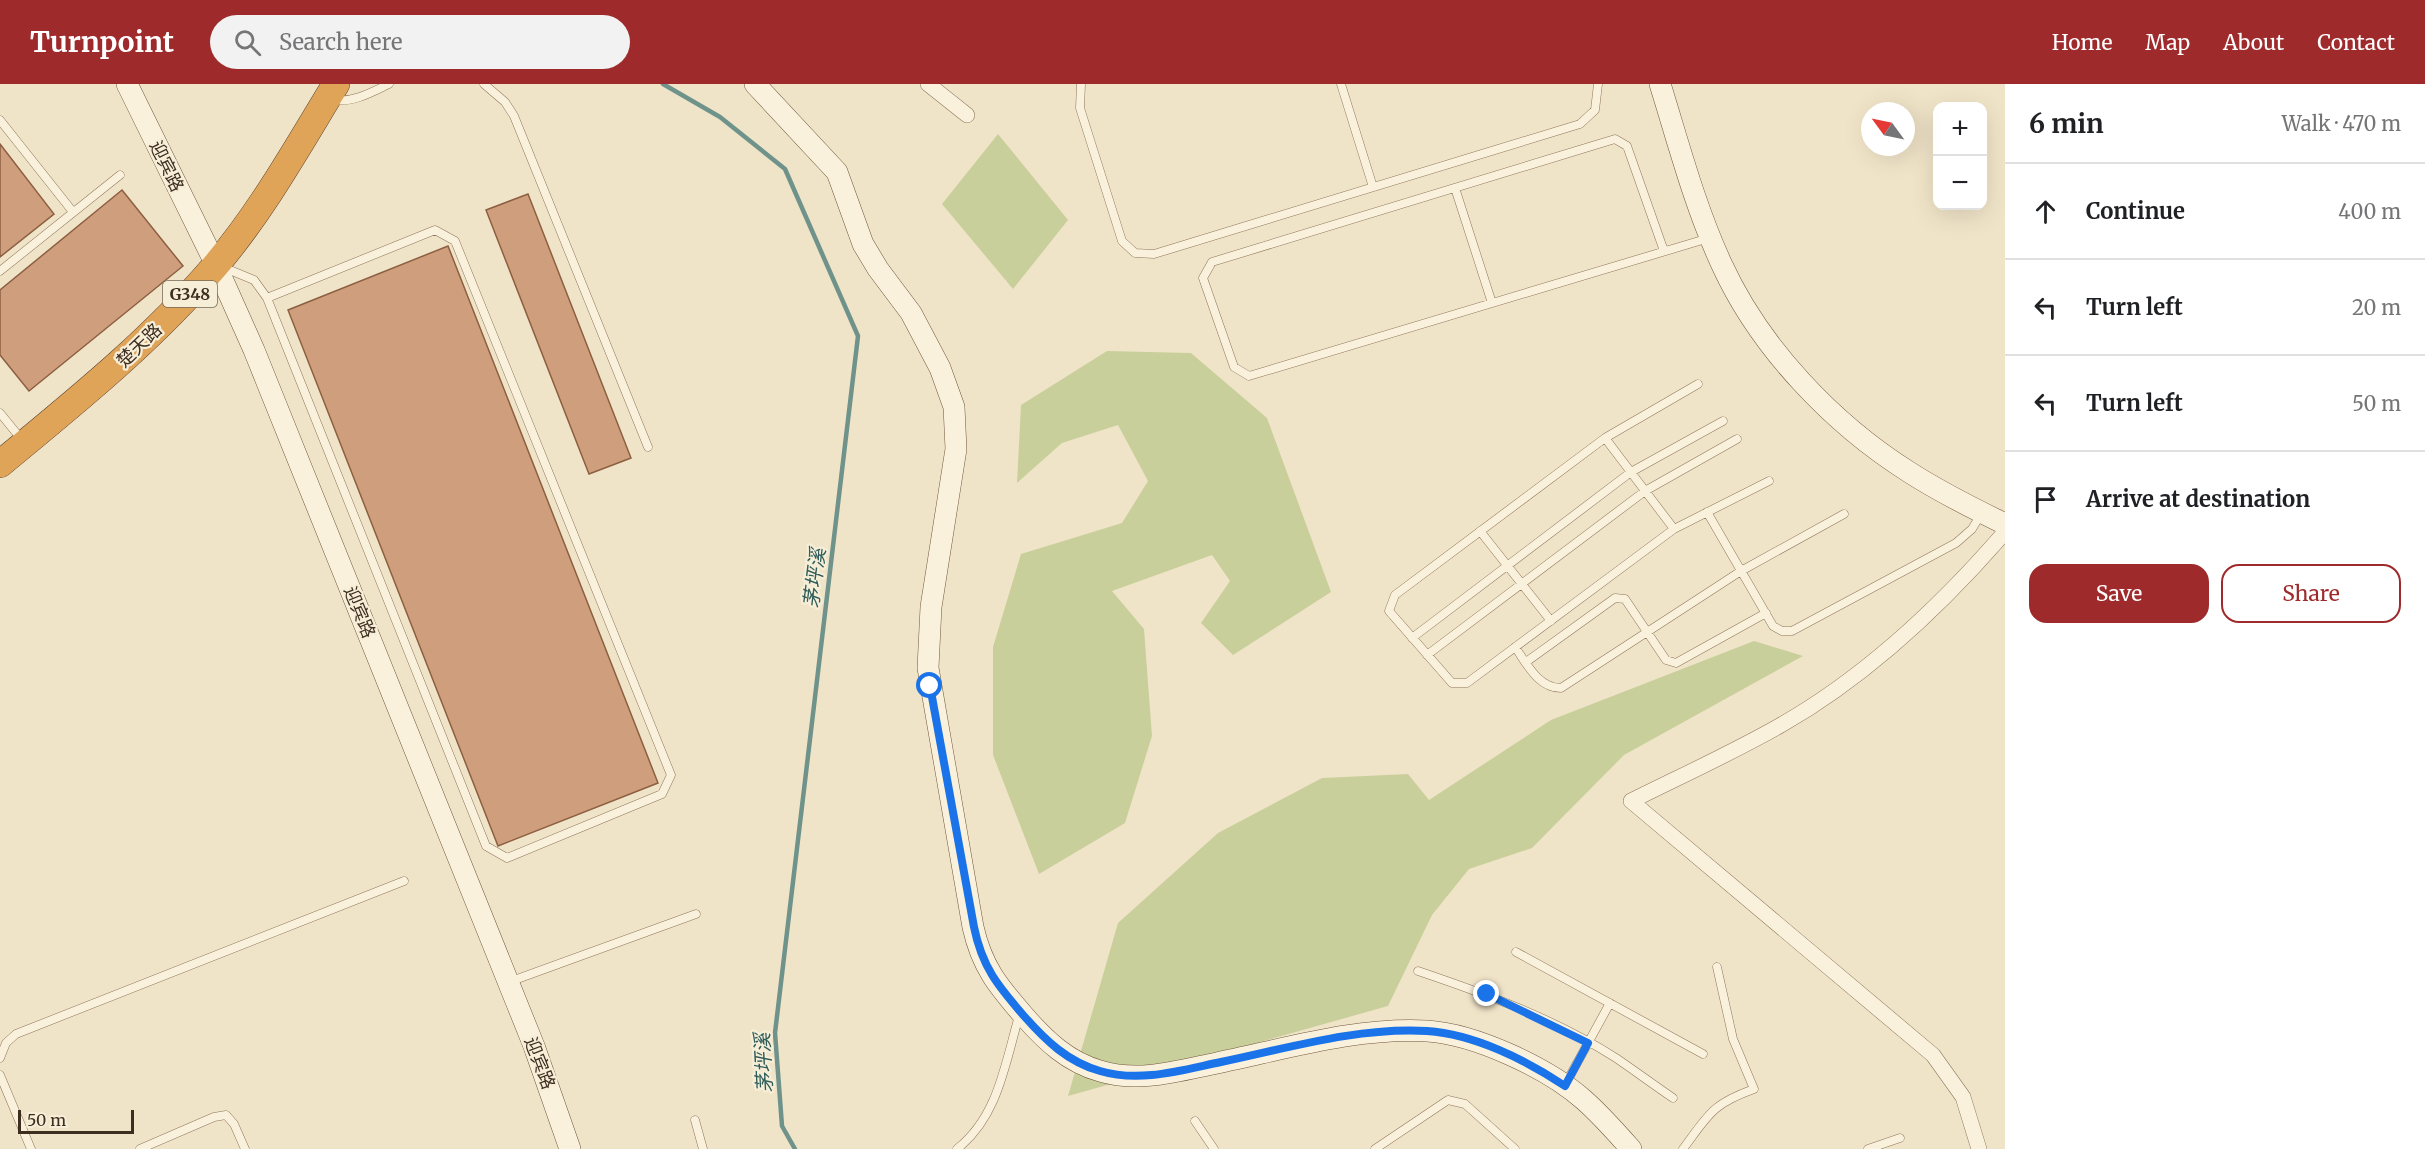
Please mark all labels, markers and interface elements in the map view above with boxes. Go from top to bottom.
search box [210,15,630,69]
text: Turnpoint [30,24,174,60]
icon: search [231,26,264,59]
text: Search here [279,28,402,56]
text: Home [2052,29,2112,56]
text: Map [2145,29,2190,56]
text: About [2223,29,2284,56]
text: Contact [2317,29,2395,56]
north arrow [1861,102,1915,156]
map controls [1933,102,1987,210]
button: + [1933,102,1987,156]
text: 6 min [2029,107,2104,140]
text: Walk · 470 m [2282,111,2401,136]
street label: 迎宾路 [145,137,189,195]
button: − [1933,156,1987,210]
icon: ahead [2029,195,2062,228]
text: Continue [2086,197,2185,225]
text: 400 m [2338,199,2401,224]
road number: G348 [163,281,217,307]
icon: left [2029,291,2062,324]
text: Turn left [2086,293,2183,321]
text: 20 m [2352,295,2401,320]
street label: 楚天路 [112,318,166,372]
icon: left [2029,387,2062,420]
text: Turn left [2086,389,2183,417]
text: 50 m [2352,391,2401,416]
icon: arrive [2029,483,2062,516]
text: Arrive at destination [2086,485,2310,513]
water label: 茅坪溪 [798,545,830,609]
button: Save [2029,564,2209,623]
button: Share [2221,564,2401,623]
street label: 迎宾路 [339,583,381,641]
route start [916,672,942,698]
route end [1473,980,1499,1006]
water label: 茅坪溪 [749,1030,777,1094]
street label: 迎宾路 [520,1034,560,1092]
scale bar [18,1107,134,1134]
text: 50 m [27,1110,66,1130]

